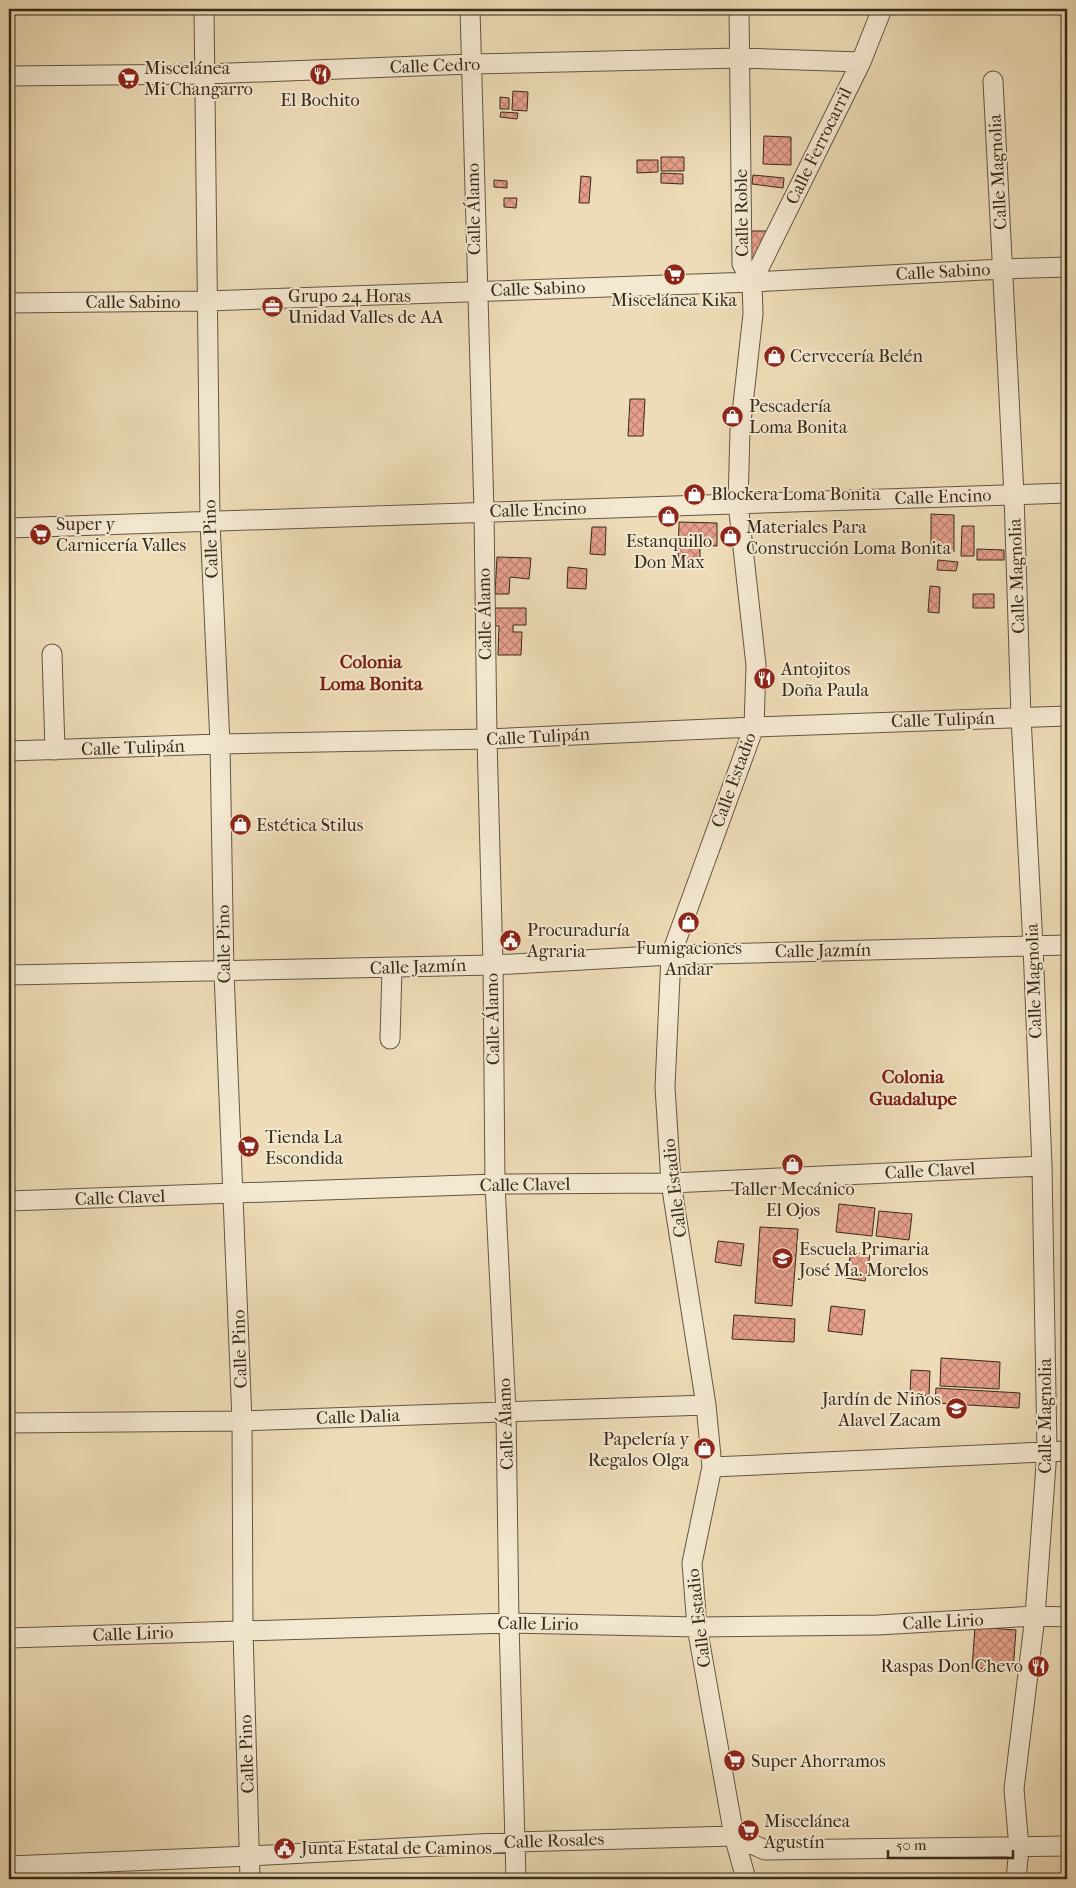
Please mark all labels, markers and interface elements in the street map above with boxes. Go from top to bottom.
street label: Calle Cedro [389,54,481,78]
place label: Miscelánea Mi Changarro [144,58,253,100]
restaurant icon: El Bochito [308,63,332,87]
supermarket icon: Miscelánea Mi Changarro [116,66,140,90]
street label: Calle Ferrocarril [782,84,856,208]
place label: El Bochito [280,90,360,111]
street label: Calle Magnolia [984,113,1012,230]
street label: Calle Álamo [462,163,485,255]
street label: Calle Roble [731,169,753,257]
street label: Calle Sabino [895,259,991,285]
supermarket icon: Miscelánea Kika [662,263,686,287]
street label: Calle Sabino [490,277,586,301]
place label: Grupo 24 Horas Unidad Valles de AA [288,286,444,328]
place label: Miscelánea Kika [611,290,738,311]
street label: Calle Sabino [86,292,180,313]
office icon: Grupo 24 Horas Unidad Valles de AA [260,294,284,318]
shop icon: Cervecería Belén [762,344,786,368]
place label: Cervecería Belén [790,346,924,367]
place label: Pescadería Loma Bonita [749,396,848,438]
shop icon: Pescadería Loma Bonita [721,404,745,428]
shop icon: Blockera Loma Bonita [683,482,707,506]
place label: Blockera Loma Bonita [711,484,881,505]
street label: Calle Encino [894,485,992,509]
street label: Calle Encino [489,498,587,522]
street label: Calle Pino [199,499,223,579]
shop icon: Estanquillo Don Max [657,504,681,528]
place label: Super y Carnicería Valles [56,514,186,556]
place label: Materiales Para Construcción Loma Bonita [746,517,952,559]
street label: Calle Magnolia [1004,517,1030,634]
supermarket icon: Super y Carnicería Valles [28,522,52,546]
shop icon: Materiales Para Construcción Loma Bonita [718,525,742,549]
place label: Estanquillo Don Max [626,531,712,573]
street label: Calle Álamo [473,568,496,660]
district label: Colonia Loma Bonita [319,651,424,695]
place label: Antojitos Doña Paula [780,659,869,701]
restaurant icon: Antojitos Doña Paula [753,667,777,691]
street label: Calle Tulipán [891,708,996,732]
street label: Calle Tulipán [486,724,591,750]
street label: Calle Estadio [707,730,761,830]
street label: Calle Tulipán [81,736,186,760]
shop icon: Estética Stilus [228,813,252,837]
place label: Estética Stilus [256,815,364,836]
street label: Calle Pino [213,904,235,984]
shop icon: Fumigaciones Andar [677,911,701,935]
place label: Procuraduría Agraria [526,920,631,962]
street label: Calle Magnolia [1021,922,1047,1039]
public building icon: Procuraduría Agraria [499,928,523,952]
place label: Fumigaciones Andar [636,938,742,980]
street label: Calle Jazmín [775,940,872,962]
street label: Calle Jazmín [369,955,467,979]
street label: Calle Álamo [481,973,504,1065]
district label: Colonia Guadalupe [869,1066,957,1110]
place label: Tienda La Escondida [265,1127,344,1169]
supermarket icon: Tienda La Escondida [237,1135,261,1159]
street label: Calle Estadio [659,1137,691,1239]
shop icon: Taller Mecánico El Ojos [781,1152,805,1176]
street label: Calle Clavel [884,1158,976,1184]
street label: Calle Clavel [480,1174,570,1196]
place label: Taller Mecánico El Ojos [731,1179,855,1221]
street label: Calle Clavel [74,1186,166,1210]
place label: Escuela Primaria José Ma. Morelos [797,1239,930,1281]
school or university icon: Escuela Primaria José Ma. Morelos [771,1247,795,1271]
street label: Calle Pino [228,1309,252,1389]
street label: Calle Magnolia [1035,1358,1056,1474]
street label: Calle Álamo [493,1378,518,1470]
place label: Jardín de Niños Alavel Zacam [820,1389,941,1431]
school or university icon: Jardín de Niños Alavel Zacam [945,1397,969,1421]
street label: Calle Dalia [316,1405,401,1429]
place label: Papelería y Regalos Olga [588,1429,690,1471]
shop icon: Papelería y Regalos Olga [693,1437,717,1461]
street label: Calle Estadio [683,1567,715,1669]
street label: Calle Lirio [902,1609,984,1635]
street label: Calle Lirio [497,1613,579,1635]
street label: Calle Lirio [92,1622,174,1646]
restaurant icon: Raspas Don Chevo [1027,1654,1051,1678]
place label: Raspas Don Chevo [880,1656,1023,1677]
street label: Calle Pino [235,1714,259,1794]
supermarket icon: Super Ahorramos [723,1749,747,1773]
place label: Super Ahorramos [751,1751,886,1772]
place label: Miscelánea Agustín [763,1811,851,1853]
supermarket icon: Miscelánea Agustín [736,1819,760,1843]
scale bar [888,1828,1014,1860]
street label: Calle Rosales [503,1829,605,1853]
public building icon: Junta Estatal de Caminos [273,1836,297,1860]
text: 50 m [896,1836,927,1854]
place label: Junta Estatal de Caminos [299,1838,492,1859]

